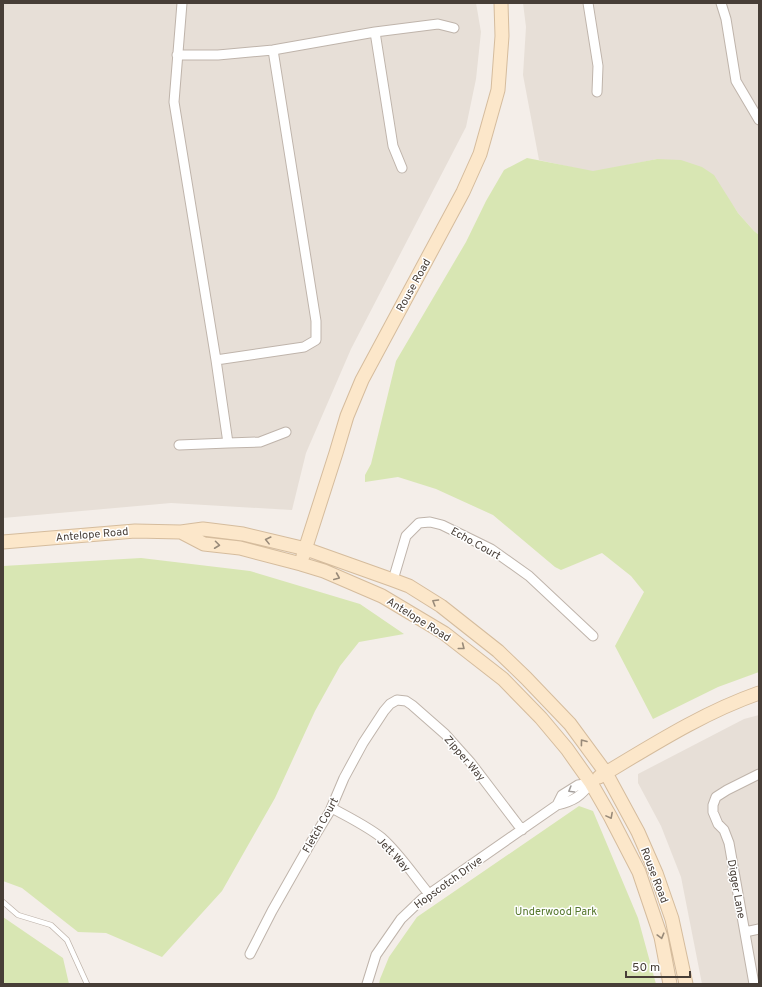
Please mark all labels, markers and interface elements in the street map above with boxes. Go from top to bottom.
street label: Rouse Road [394,257,434,314]
street label: Echo Court [448,524,503,563]
street label: Antelope Road [55,525,129,545]
one-way arrow [265,536,272,545]
one-way arrow [214,540,220,549]
one-way arrow [333,572,341,580]
street label: Antelope Road [384,595,453,645]
one-way arrow [432,600,439,607]
one-way arrow [458,642,465,649]
street label: Zipper Way [441,733,488,784]
one-way arrow [580,739,587,746]
one-way arrow [568,785,575,792]
street label: Fletch Court [300,795,342,856]
one-way arrow [606,812,613,820]
street label: Jett Way [374,834,413,875]
street label: Rouse Road [637,846,671,905]
street label: Hopscotch Drive [412,853,486,912]
street label: Digger Lane [724,858,748,920]
park label: Underwood Park [515,905,597,919]
one-way arrow [656,933,664,939]
scale bar [626,953,690,979]
text: 50 m [632,960,660,976]

